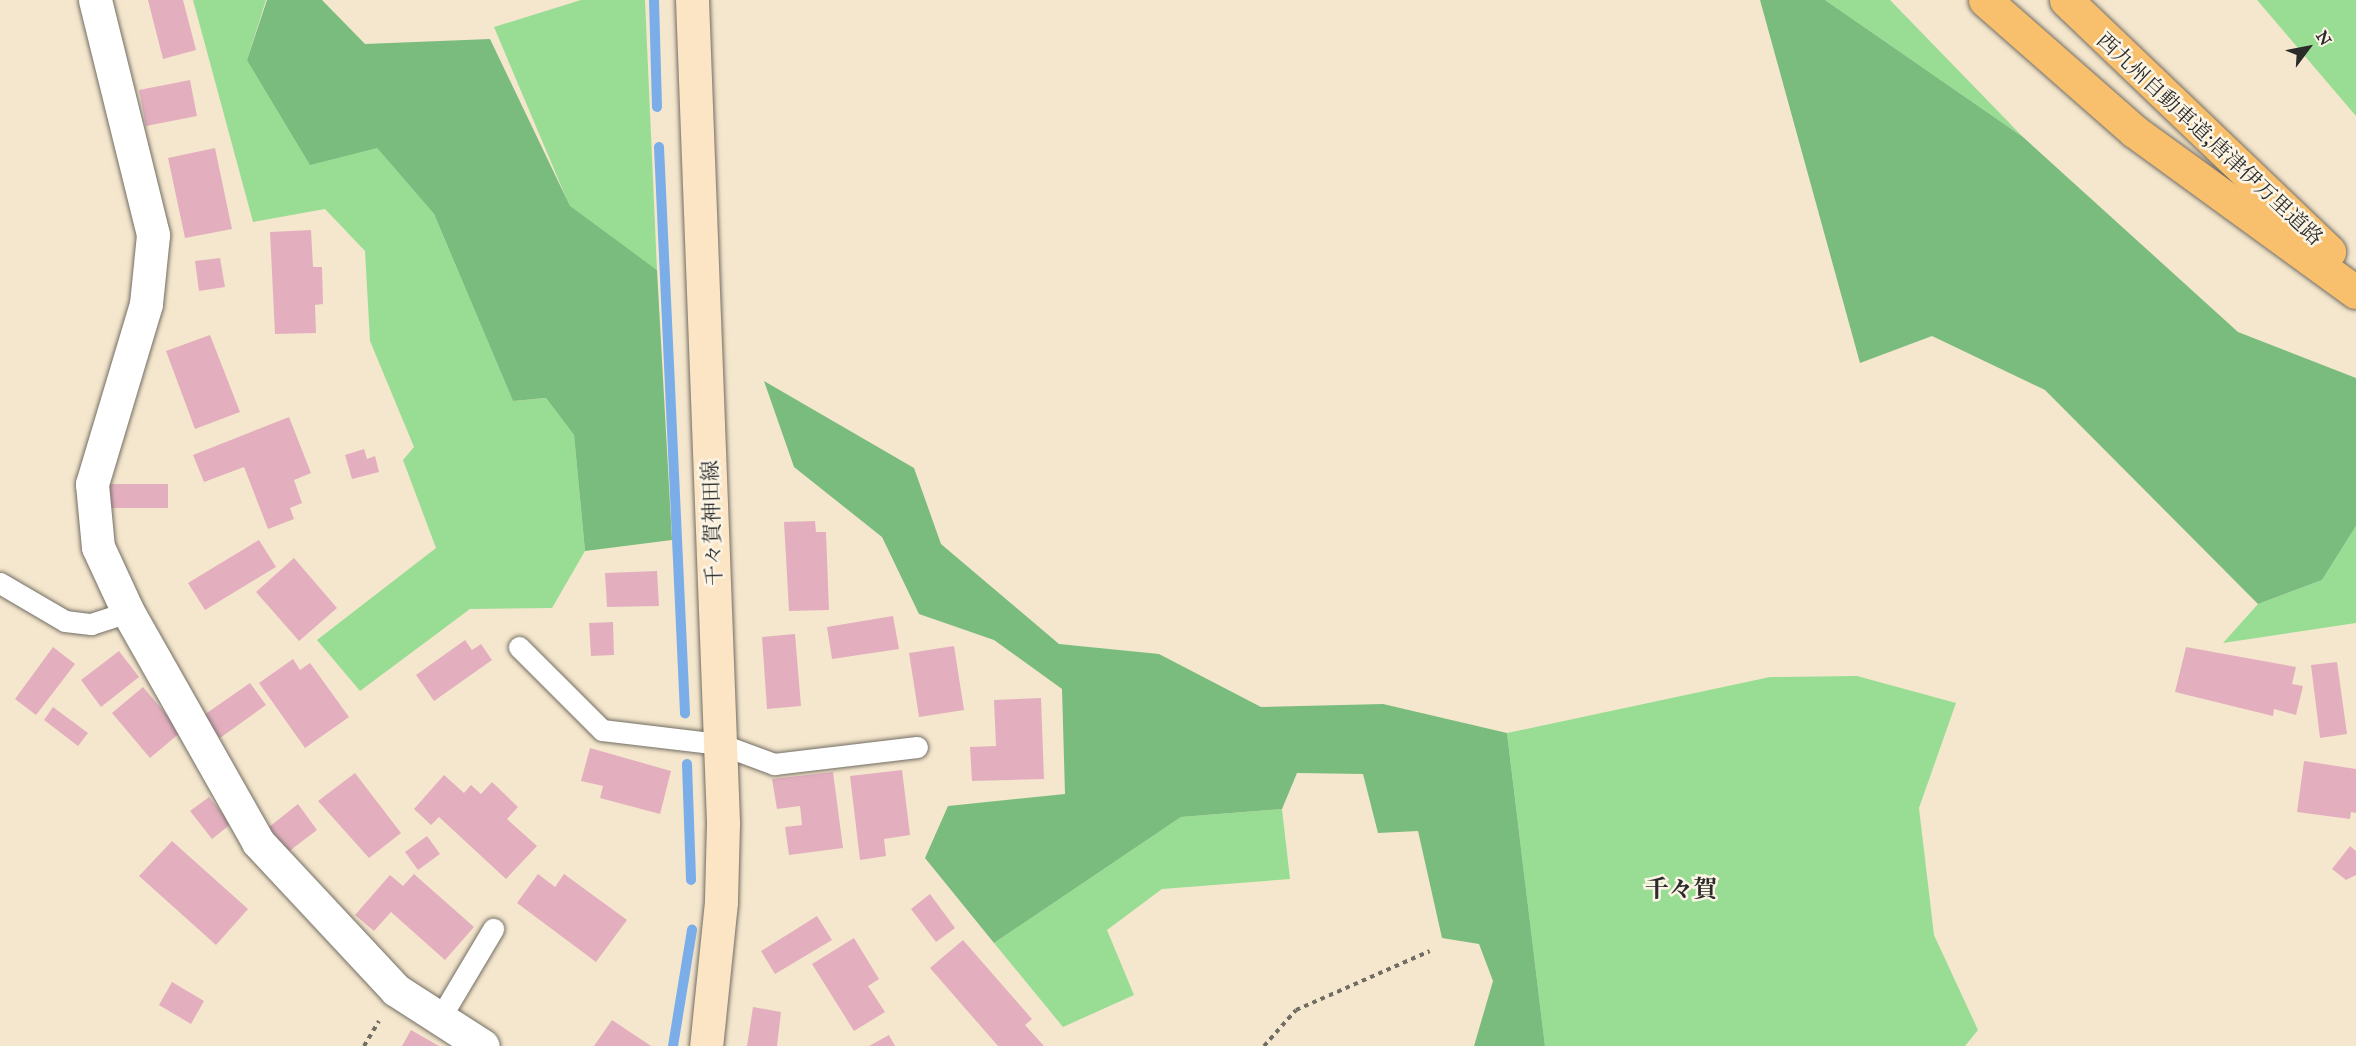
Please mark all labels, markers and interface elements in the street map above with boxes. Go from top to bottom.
north arrow [2278,18,2338,78]
text: N [2312,27,2335,49]
street label: 西九州自動車道;唐津伊万里道路 [2092,28,2328,250]
street label: 千々賀神田線 [697,460,727,586]
district label: 千々賀 [1645,876,1717,904]

